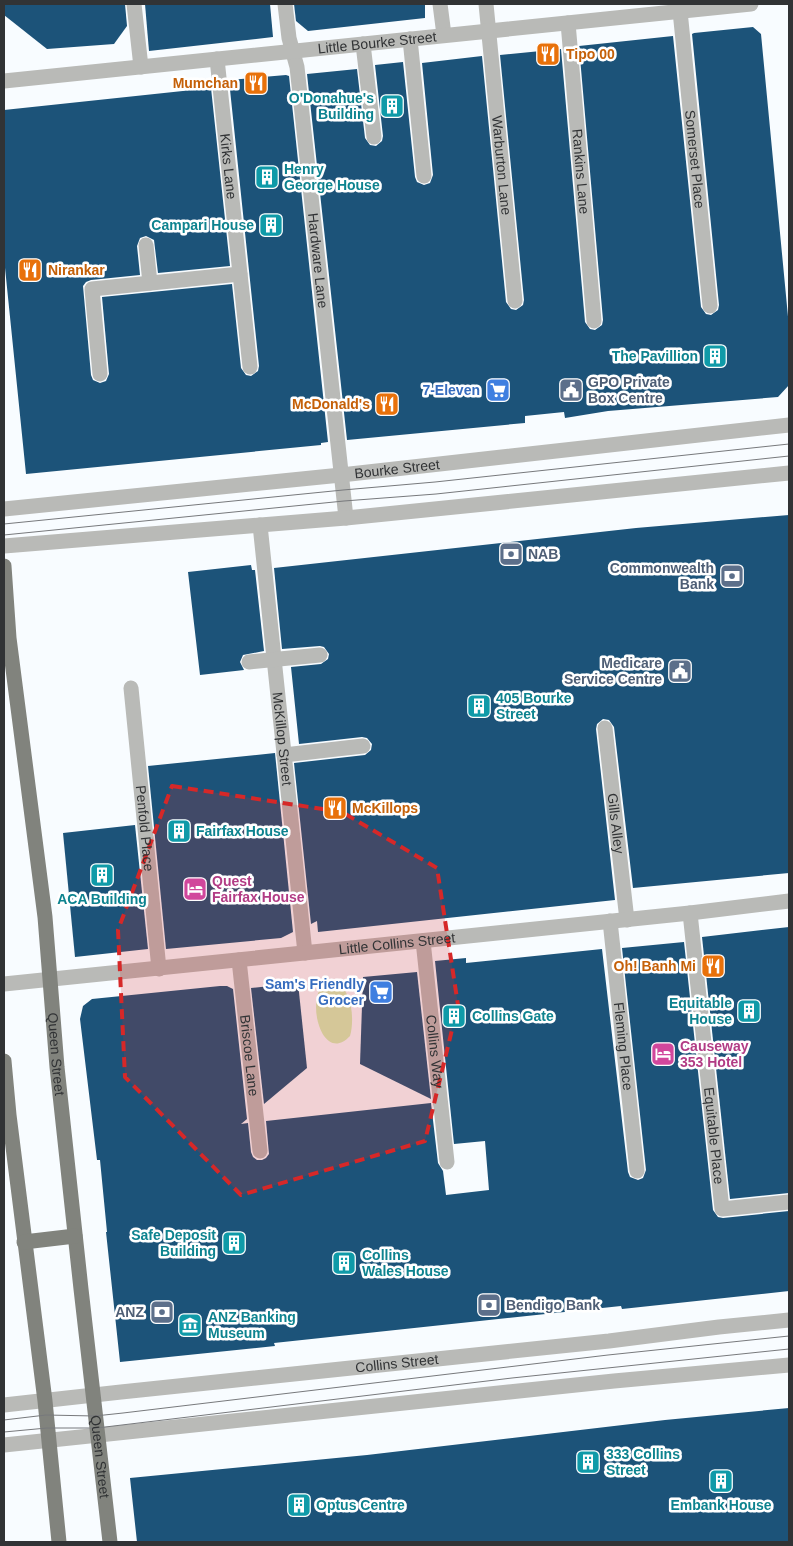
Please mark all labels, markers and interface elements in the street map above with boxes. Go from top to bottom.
street label: Little Bourke Street [317,28,437,57]
restaurant icon: Tipo 00 [535,41,561,67]
place label: Tipo 00 [566,46,615,62]
restaurant icon: Mumchan [243,70,269,96]
place label: Mumchan [173,75,238,91]
place label: O'Donahue's Building [289,90,374,122]
building icon: O'Donahue's Building [379,93,405,119]
street label: Somerset Place [682,109,708,209]
street label: Warburton Lane [489,115,515,216]
street label: Rankins Lane [569,128,593,215]
street label: Kirks Lane [217,133,240,200]
place label: Henry George House [284,161,380,193]
building icon: Henry George House [254,164,280,190]
building icon: Campari House [258,212,284,238]
street label: Hardware Lane [305,212,331,309]
place label: Campari House [151,217,254,233]
restaurant icon: Nirankar [17,257,43,283]
place label: Nirankar [48,262,105,278]
building icon: The Pavillion [702,343,728,369]
place label: The Pavillion [612,348,698,364]
place label: GPO Private Box Centre [588,374,670,406]
supermarket icon: 7-Eleven [485,377,511,403]
public building icon: GPO Private Box Centre [558,377,584,403]
place label: 7-Eleven [422,382,480,398]
restaurant icon: McDonald's [374,391,400,417]
place label: McDonald's [292,396,370,412]
street label: Bourke Street [353,456,441,481]
bank icon: NAB [498,541,524,567]
place label: NAB [528,546,558,562]
place label: Commonwealth Bank [610,560,714,592]
bank icon: Commonwealth Bank [719,563,745,589]
place label: Medicare Service Centre [564,655,662,687]
public building icon: Medicare Service Centre [667,658,693,684]
place label: 405 Bourke Street [496,690,572,722]
street label: McKillop Street [270,691,295,787]
building icon: 405 Bourke Street [466,693,492,719]
street label: Penfold Place [133,784,157,872]
street label: Gills Alley [605,792,627,854]
restaurant icon: McKillops [322,795,348,821]
place label: McKillops [352,800,418,816]
building icon: Fairfax House [166,818,192,844]
place label: Fairfax House [196,823,289,839]
building icon: ACA Building [89,862,115,888]
place label: Quest Fairfax House [212,873,305,905]
hotel icon: Quest Fairfax House [182,876,208,902]
place label: ACA Building [57,891,147,907]
street label: Little Collins Street [338,929,456,957]
restaurant icon: Oh! Banh Mi [700,953,726,979]
place label: Oh! Banh Mi [614,958,696,974]
place label: Sam's Friendly Grocer [265,976,365,1008]
supermarket icon: Sam's Friendly Grocer [368,979,394,1005]
place label: Equitable House [669,995,732,1027]
building icon: Equitable House [736,998,762,1024]
street label: Fleming Place [611,1001,636,1091]
building icon: Collins Gate [441,1003,467,1029]
place label: Collins Gate [472,1008,554,1024]
street label: Queen Street [45,1012,68,1097]
street label: Briscoe Lane [237,1014,262,1097]
street label: Collins Way [423,1014,447,1089]
place label: Causeway 353 Hotel [680,1038,749,1070]
hotel icon: Causeway 353 Hotel [650,1041,676,1067]
street label: Equitable Place [701,1086,727,1185]
place label: Safe Deposit Building [131,1227,216,1259]
building icon: Safe Deposit Building [221,1230,247,1256]
place label: Collins Wales House [362,1247,449,1279]
building icon: Collins Wales House [331,1250,357,1276]
bank icon: Bendigo Bank [476,1292,502,1318]
place label: Bendigo Bank [506,1297,600,1313]
bank icon: ANZ [149,1299,175,1325]
place label: ANZ [115,1304,144,1320]
place label: ANZ Banking Museum [208,1309,296,1341]
museum icon: ANZ Banking Museum [177,1312,203,1338]
street label: Collins Street [354,1351,439,1375]
street label: Queen Street [88,1414,113,1499]
place label: 333 Collins Street [606,1446,680,1478]
building icon: 333 Collins Street [575,1449,601,1475]
building icon: Embank House [708,1468,734,1494]
building icon: Optus Centre [286,1492,312,1518]
place label: Optus Centre [316,1497,405,1513]
place label: Embank House [670,1497,772,1513]

